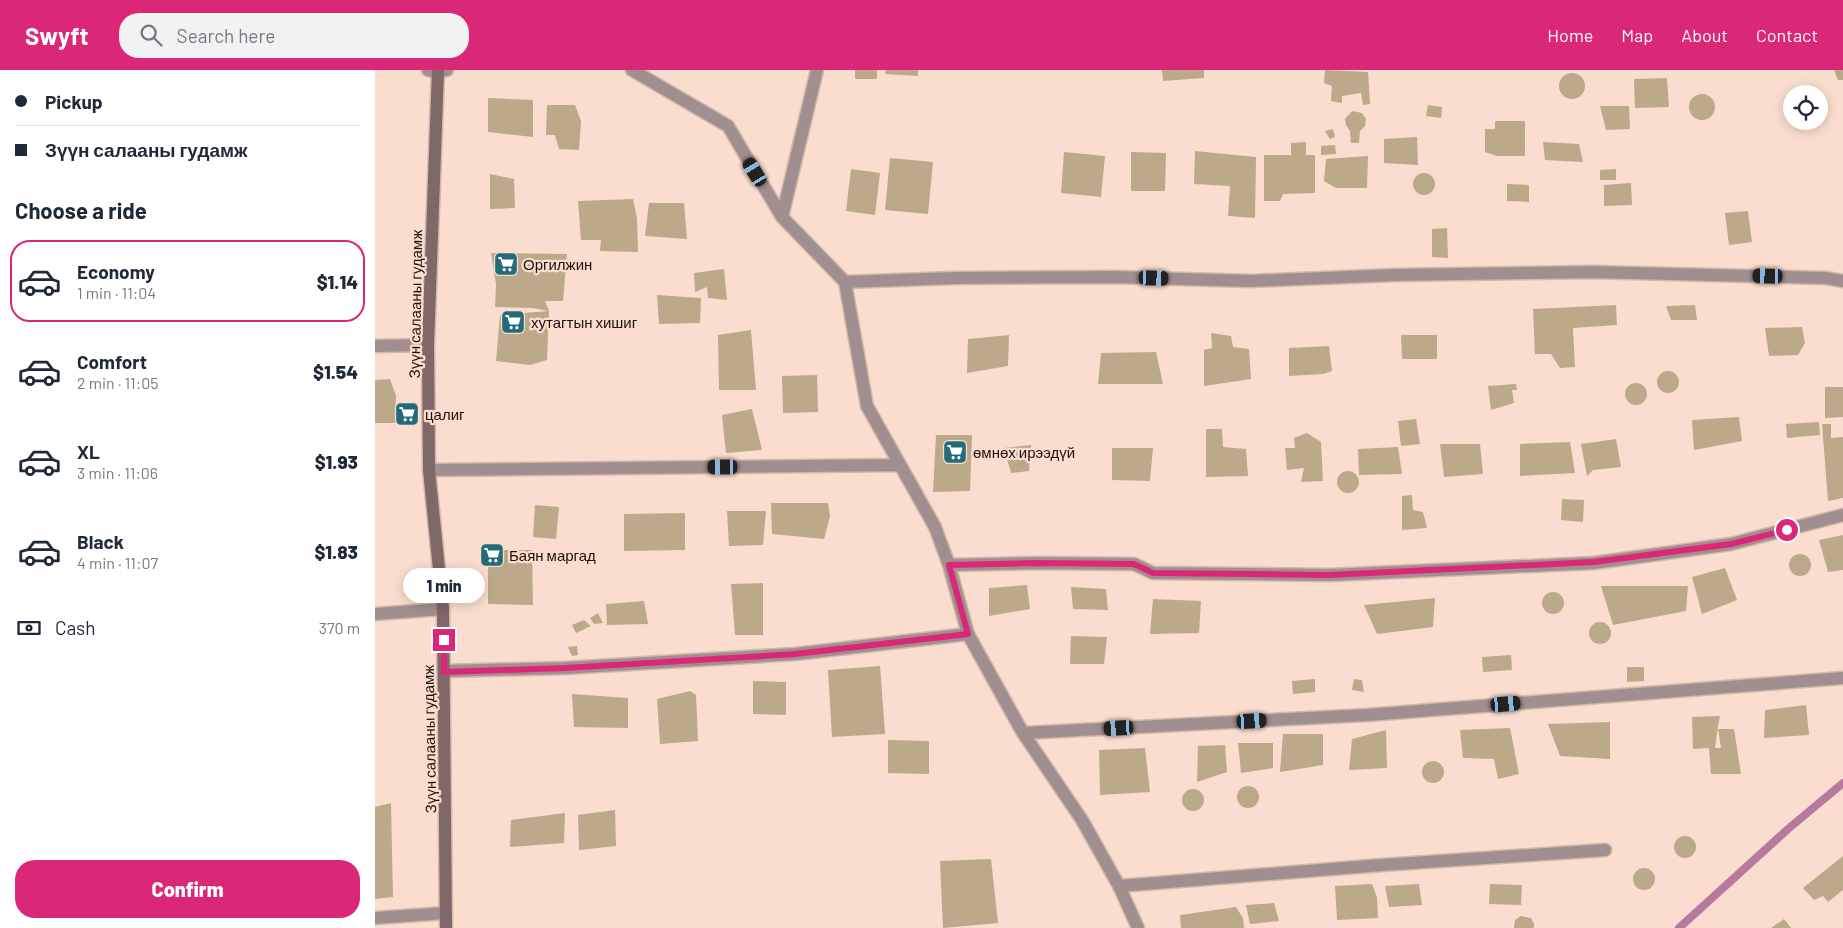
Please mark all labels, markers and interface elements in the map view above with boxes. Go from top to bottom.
search box [119,13,469,58]
text: Swyft [25,21,89,50]
icon: search [137,21,165,49]
text: Search here [177,24,275,47]
text: Home [1547,24,1593,46]
text: Map [1621,24,1653,46]
text: About [1681,24,1728,46]
text: Contact [1756,24,1818,46]
map controls [1783,85,1828,130]
button: locate [1783,85,1828,130]
text: Pickup [45,90,103,113]
text: Зүүн салааны гудамж [45,138,248,161]
car [740,155,769,189]
text: Choose a ride [15,197,147,223]
street label: Зүүн салааны гудамж [405,230,425,378]
supermarket icon: Оргилжин [493,251,519,277]
place label: Оргилжин [523,255,592,273]
icon: car [17,259,62,304]
text: Economy [77,260,155,283]
car [1752,268,1783,284]
text: $1.14 [317,270,358,293]
car [1138,270,1169,286]
text: 1 min · 11:04 [77,283,156,302]
supermarket icon: хутагтын хишиг [500,309,526,335]
place label: хутагтын хишиг [531,313,638,331]
icon: car [17,349,62,394]
text: Comfort [77,350,147,373]
text: $1.54 [313,360,358,383]
text: 2 min · 11:05 [77,373,158,392]
supermarket icon: цалиг [394,401,420,427]
place label: цалиг [425,405,465,423]
icon: car [17,439,62,484]
supermarket icon: өмнөх ирээдүй [942,439,968,465]
text: XL [77,440,100,463]
place label: өмнөх ирээдүй [973,443,1075,461]
text: $1.93 [315,450,358,473]
car [708,460,738,475]
text: 3 min · 11:06 [77,463,158,482]
route start [1776,519,1798,541]
icon: car [17,529,62,574]
text: Black [77,530,124,553]
text: $1.83 [314,540,358,563]
supermarket icon: Баян маргад [479,542,505,568]
place label: Баян маргад [509,546,596,564]
text: 4 min · 11:07 [77,553,158,572]
callout: 1 min [403,568,485,602]
text: 1 min [426,576,462,595]
icon: cash [15,614,43,642]
text: Cash [55,616,96,639]
text: 370 m [319,618,360,637]
route end [433,629,455,651]
street label: Зүүн салааны гудамж [419,665,439,813]
car [1490,695,1521,713]
car [1236,713,1267,729]
car [1103,720,1134,736]
button: Confirm [15,860,360,918]

